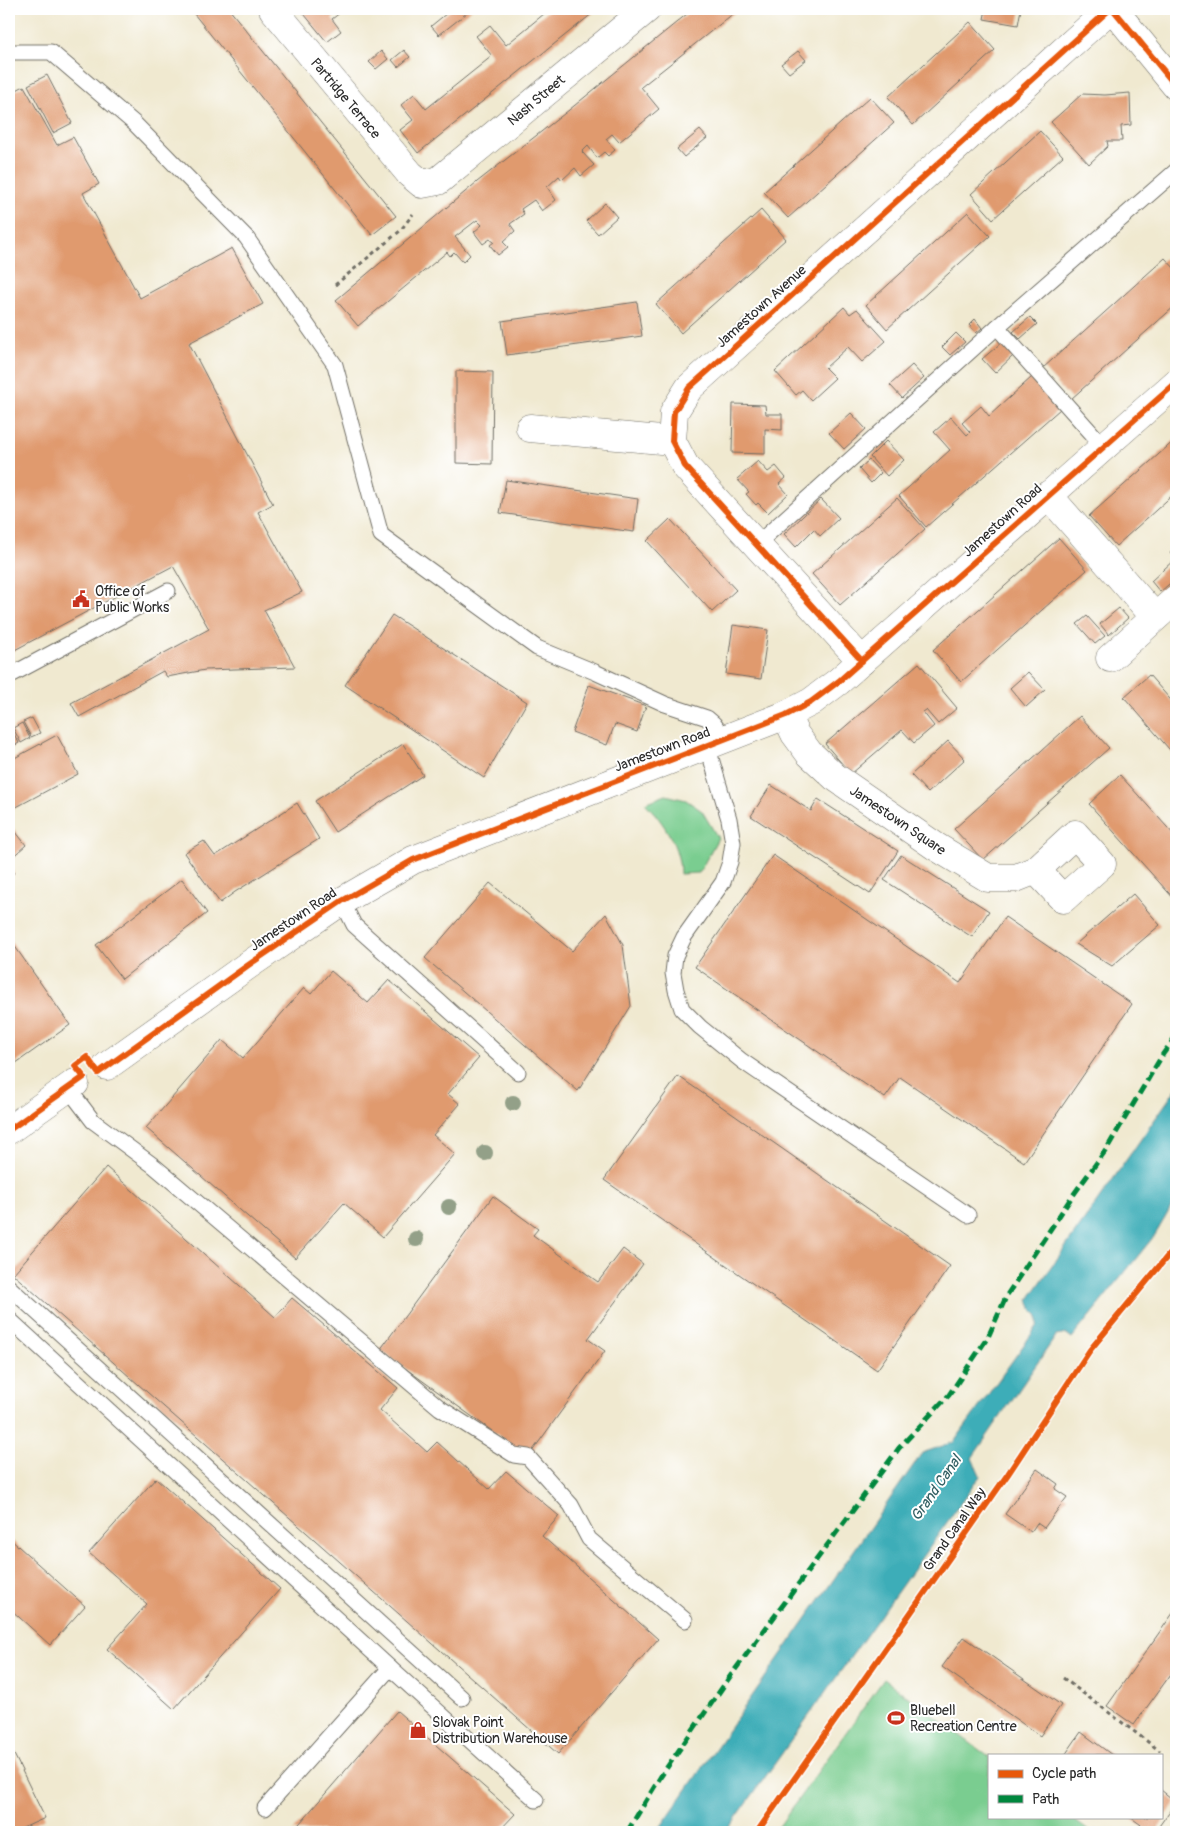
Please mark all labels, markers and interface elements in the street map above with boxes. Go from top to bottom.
street label: Partridge Terrace [307,55,384,142]
street label: Nash Street [504,71,569,129]
street label: Jamestown Avenue [713,261,810,351]
street label: Jamestown Road [959,480,1046,561]
place label: Office of Public Works [95,583,170,616]
public building icon: Office of Public Works [71,589,91,609]
street label: Jamestown Road [612,723,713,776]
street label: Jamestown Square [846,782,949,859]
street label: Jamestown Road [247,884,340,955]
water label: Grand Canal [907,1451,967,1525]
street label: Grand Canal Way [919,1484,990,1574]
place label: Bluebell Recreation Centre [910,1702,1017,1735]
sports icon: Bluebell Recreation Centre [886,1708,906,1728]
place label: Slovak Point Distribution Warehouse [432,1714,568,1747]
shop icon: Slovak Point Distribution Warehouse [408,1720,428,1740]
legend [988,1754,1162,1818]
text: Cycle path [1032,1764,1096,1783]
text: Path [1032,1790,1059,1809]

